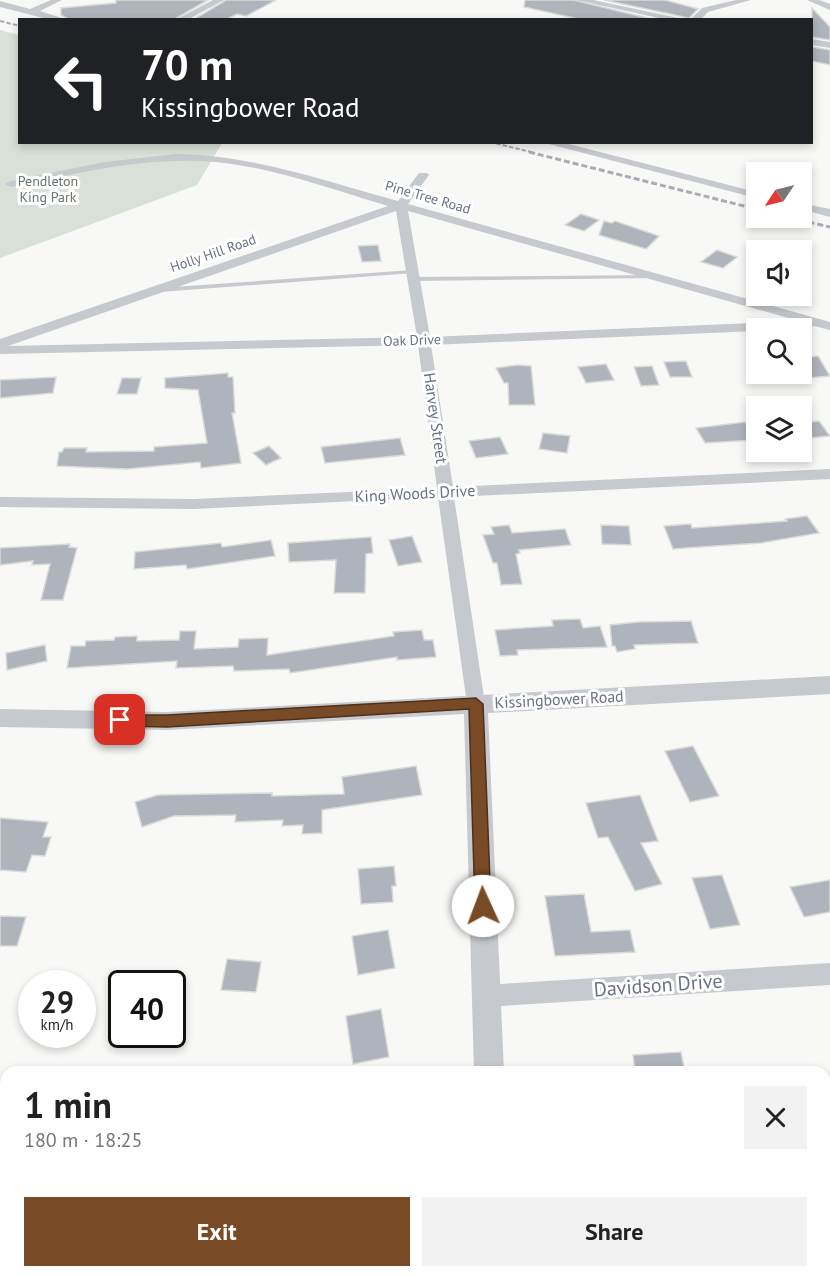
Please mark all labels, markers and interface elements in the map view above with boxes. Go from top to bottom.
text: 70 m [141,37,233,92]
icon: left [42,42,120,120]
text: Kissingbower Road [141,90,360,124]
north arrow [746,162,812,228]
map controls [746,162,812,462]
park label: Pendleton King Park [18,172,78,206]
street label: Pine Tree Road [383,176,473,218]
street label: Holly Hill Road [168,230,258,276]
button: sound [746,240,812,306]
button: search [746,318,812,384]
street label: Oak Drive [383,330,441,350]
street label: Harvey Street [420,371,452,465]
button: layers [746,396,812,462]
street label: King Woods Drive [354,480,476,506]
street label: Kissingbower Road [494,686,624,712]
pin [94,694,145,745]
icon: arrive [103,703,136,736]
position arrow [451,874,515,938]
street label: Davidson Drive [593,968,723,1002]
speed limit sign: 40 [108,970,186,1048]
text: 29 [40,982,74,1021]
text: km/h [41,1015,73,1034]
text: 1 min [24,1081,112,1128]
button: close [744,1086,807,1149]
text: 180 m · 18:25 [24,1127,142,1153]
button: Exit [24,1197,410,1266]
button: Share [422,1197,807,1266]

